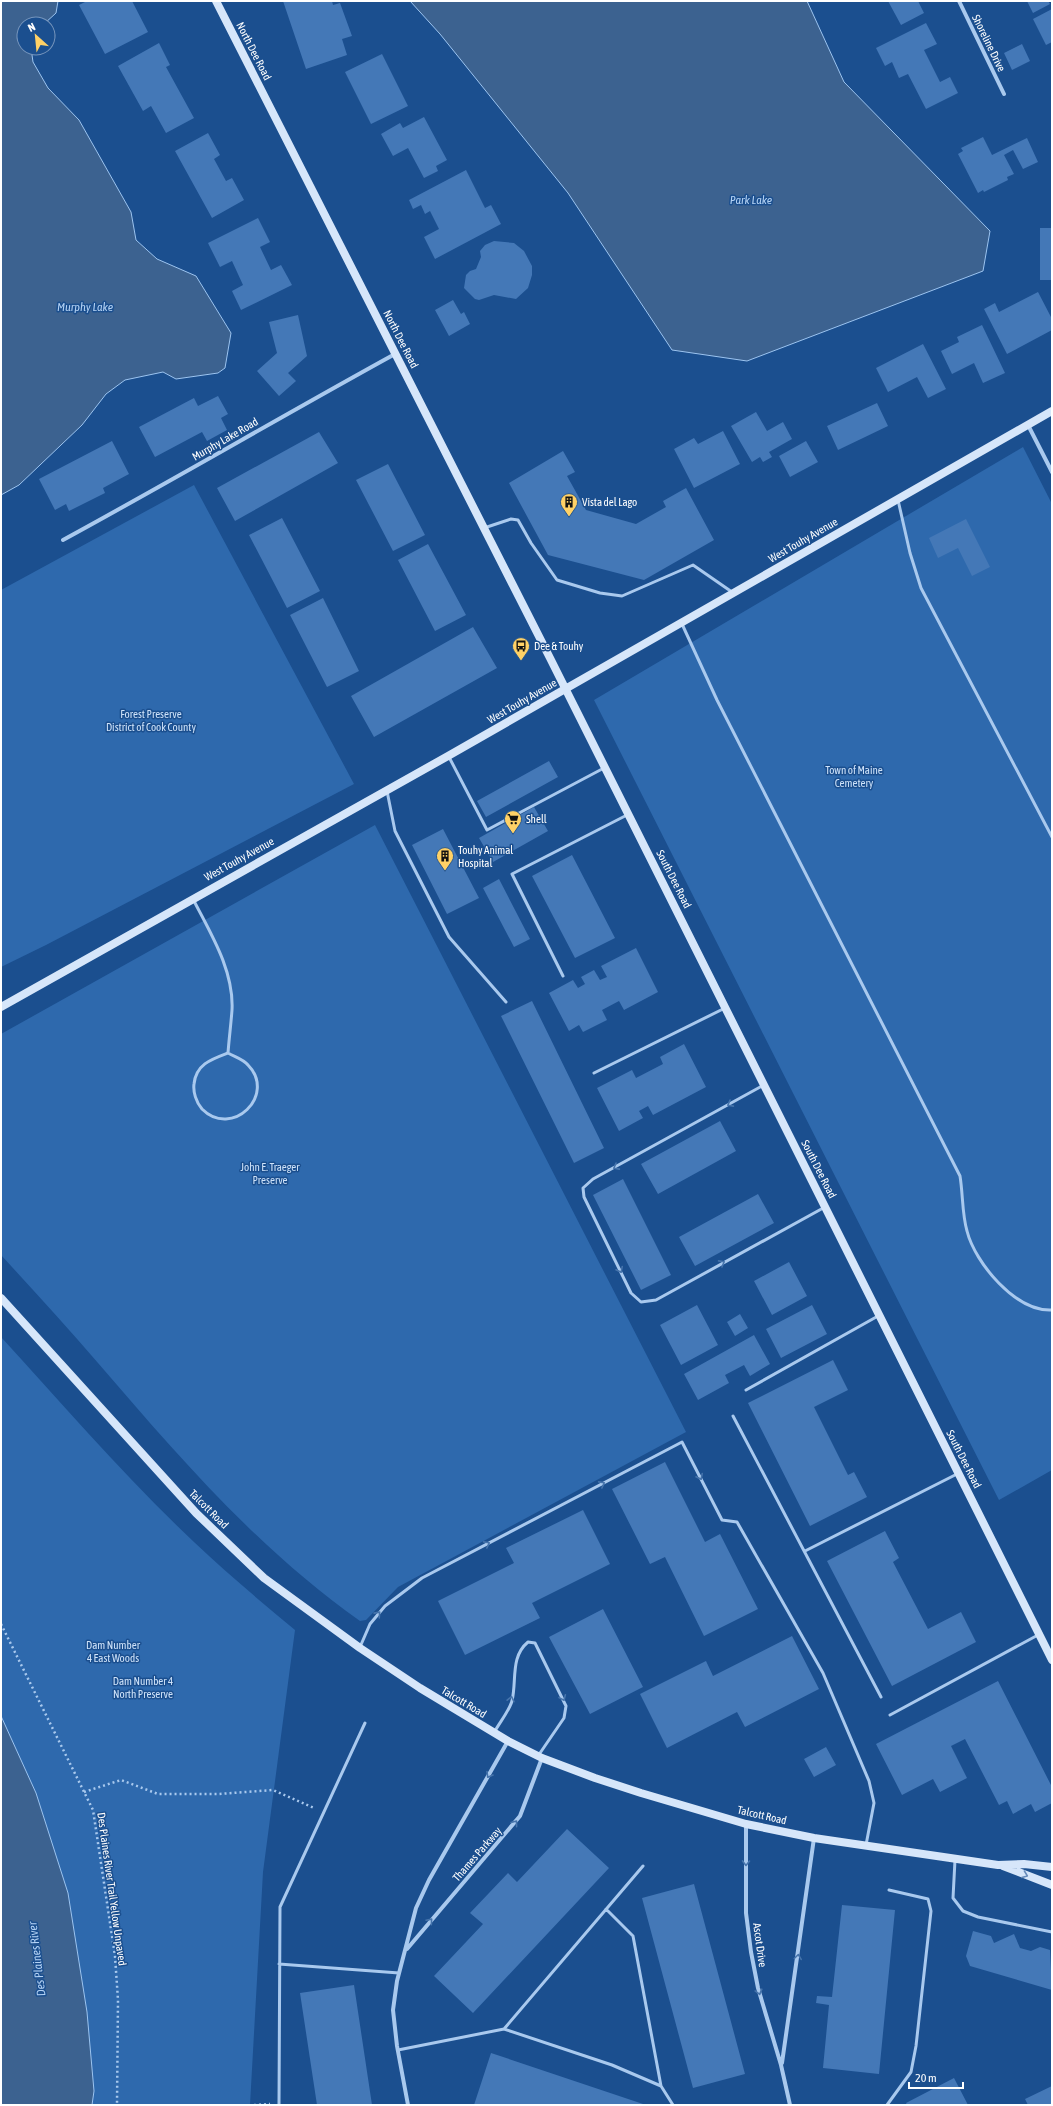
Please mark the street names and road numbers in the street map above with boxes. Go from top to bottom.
street label: Shoreline Drive [970,13,1008,73]
street label: North Dee Road [234,20,274,82]
street label: North Dee Road [381,308,421,370]
street label: Murphy Lake Road [190,415,260,463]
street label: West Touhy Avenue [766,515,840,565]
street label: West Touhy Avenue [485,676,559,726]
street label: West Touhy Avenue [202,835,276,883]
street label: South Dee Road [654,848,694,910]
street label: South Dee Road [799,1138,839,1200]
street label: South Dee Road [944,1428,984,1490]
street label: Talcott Road [187,1487,231,1531]
street label: Talcott Road [439,1684,489,1720]
street label: Talcott Road [736,1804,788,1826]
street label: Des Plaines River Trail Yellow Unpaved [95,1812,129,1966]
street label: Thames Parkway [450,1824,504,1884]
street label: Ascot Drive [751,1922,769,1968]

